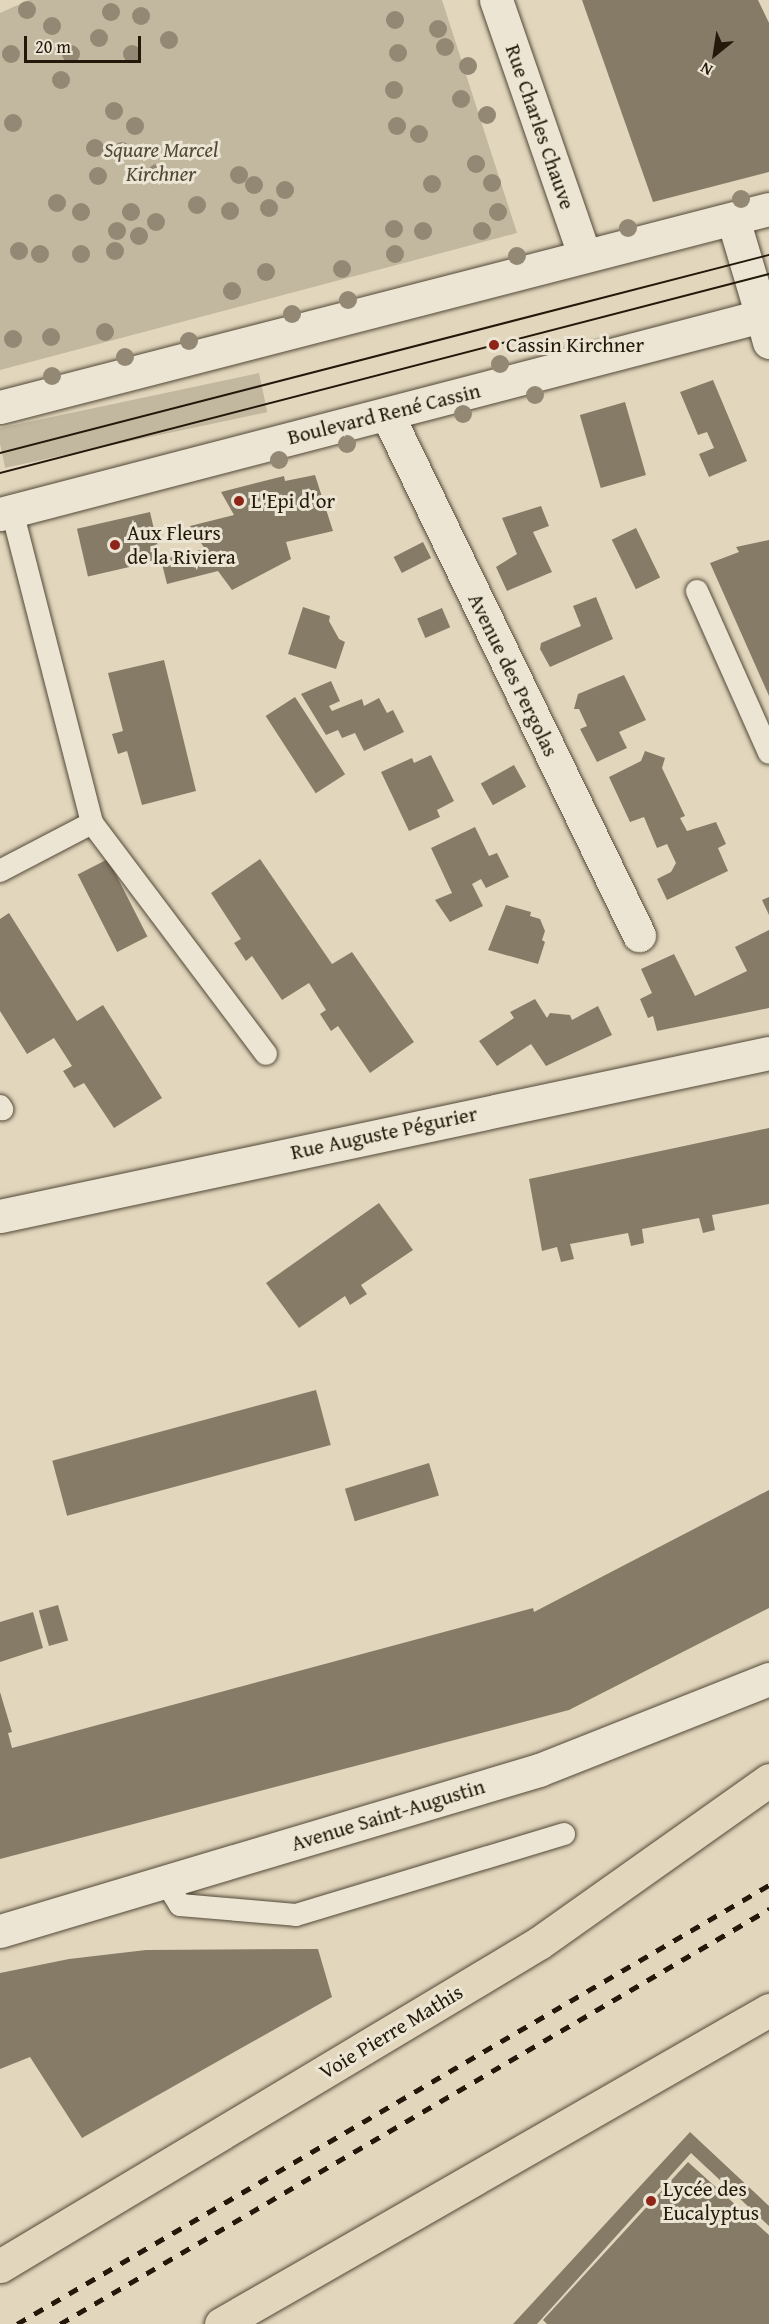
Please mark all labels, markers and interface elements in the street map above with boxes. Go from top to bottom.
scale bar [27,24,144,62]
north arrow [685,24,745,84]
text: 20 m [35,33,71,60]
street label: Rue Charles Chauve [500,41,580,213]
text: N [695,57,717,83]
park label: Square Marcel Kirchner [104,137,218,187]
place label: Cassin Kirchner [506,332,644,358]
marker: Cassin Kirchner [487,338,501,352]
street label: Boulevard René Cassin [285,378,483,450]
place label: L'Epi d'or [251,488,335,514]
marker: L'Epi d'or [232,494,246,508]
place label: Aux Fleurs de la Riviera [127,520,236,570]
marker: Aux Fleurs de la Riviera [108,538,122,552]
street label: Avenue des Pergolas [463,589,563,761]
street label: Rue Auguste Pégurier [288,1101,480,1165]
street label: Avenue Saint-Augustin [288,1774,488,1856]
street label: Voie Pierre Mathis [315,1979,467,2085]
place label: Lycée des Eucalyptus [663,2176,759,2226]
marker: Lycée des Eucalyptus [644,2194,658,2208]

